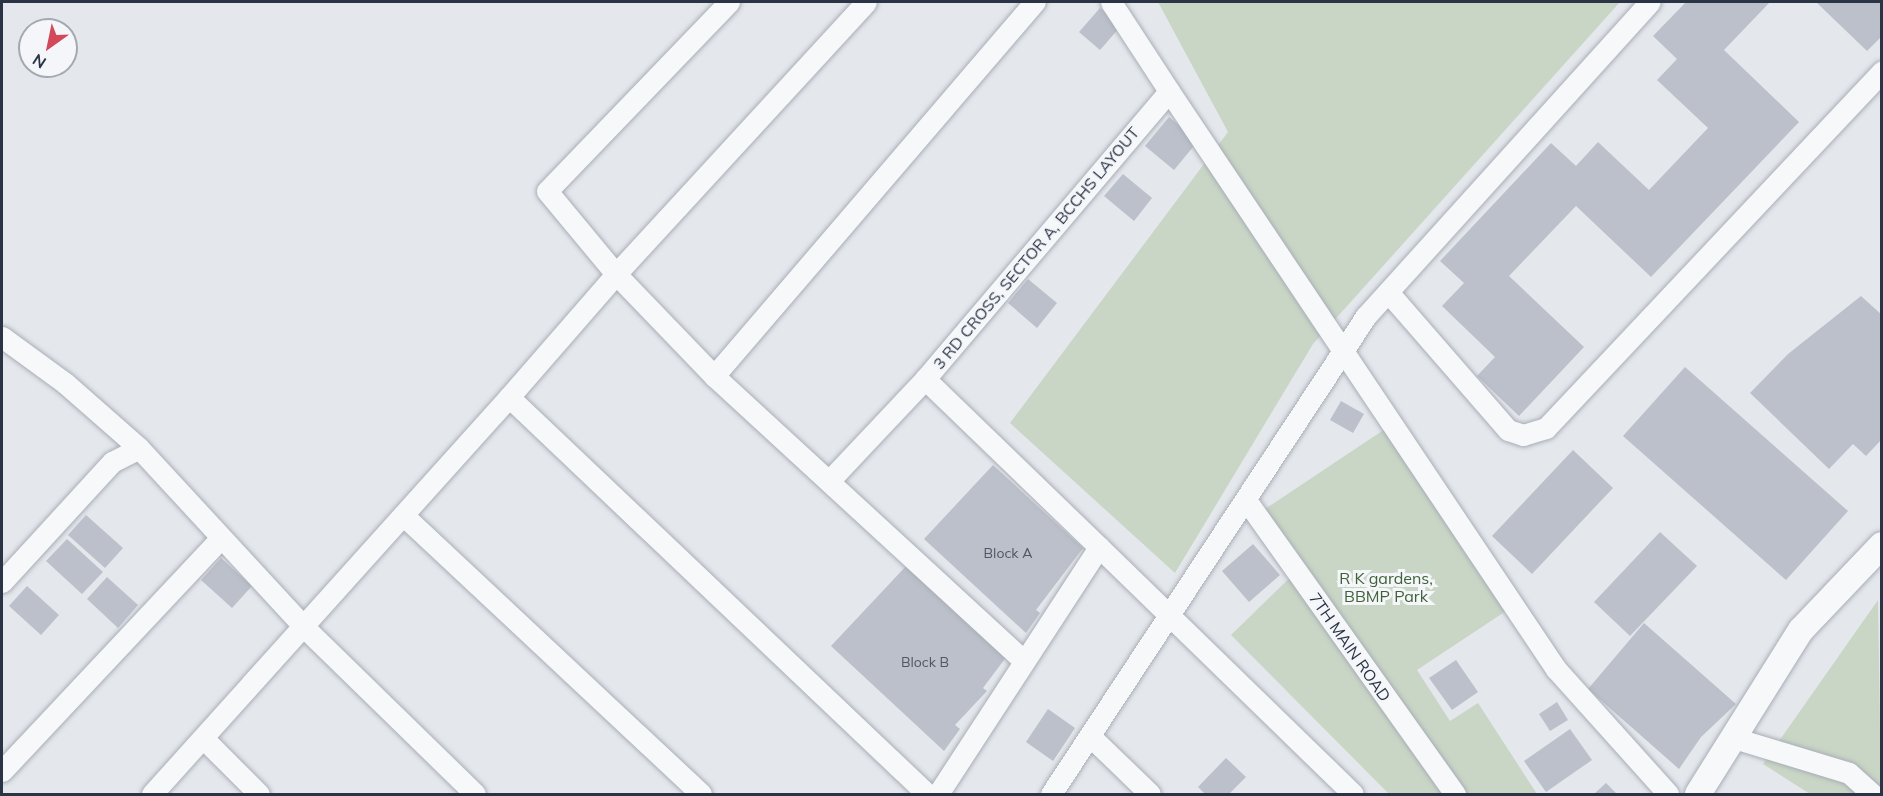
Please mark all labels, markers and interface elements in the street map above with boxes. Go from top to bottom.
north arrow [18,18,78,78]
text: N [29,50,50,73]
street label: 3 RD CROSS, SECTOR A, BCCHS LAYOUT [929,123,1143,373]
house number: Block A [984,545,1032,561]
park label: R K gardens, BBMP Park [1339,568,1433,606]
street label: 7TH MAIN ROAD [1305,589,1395,705]
house number: Block B [901,654,949,670]

